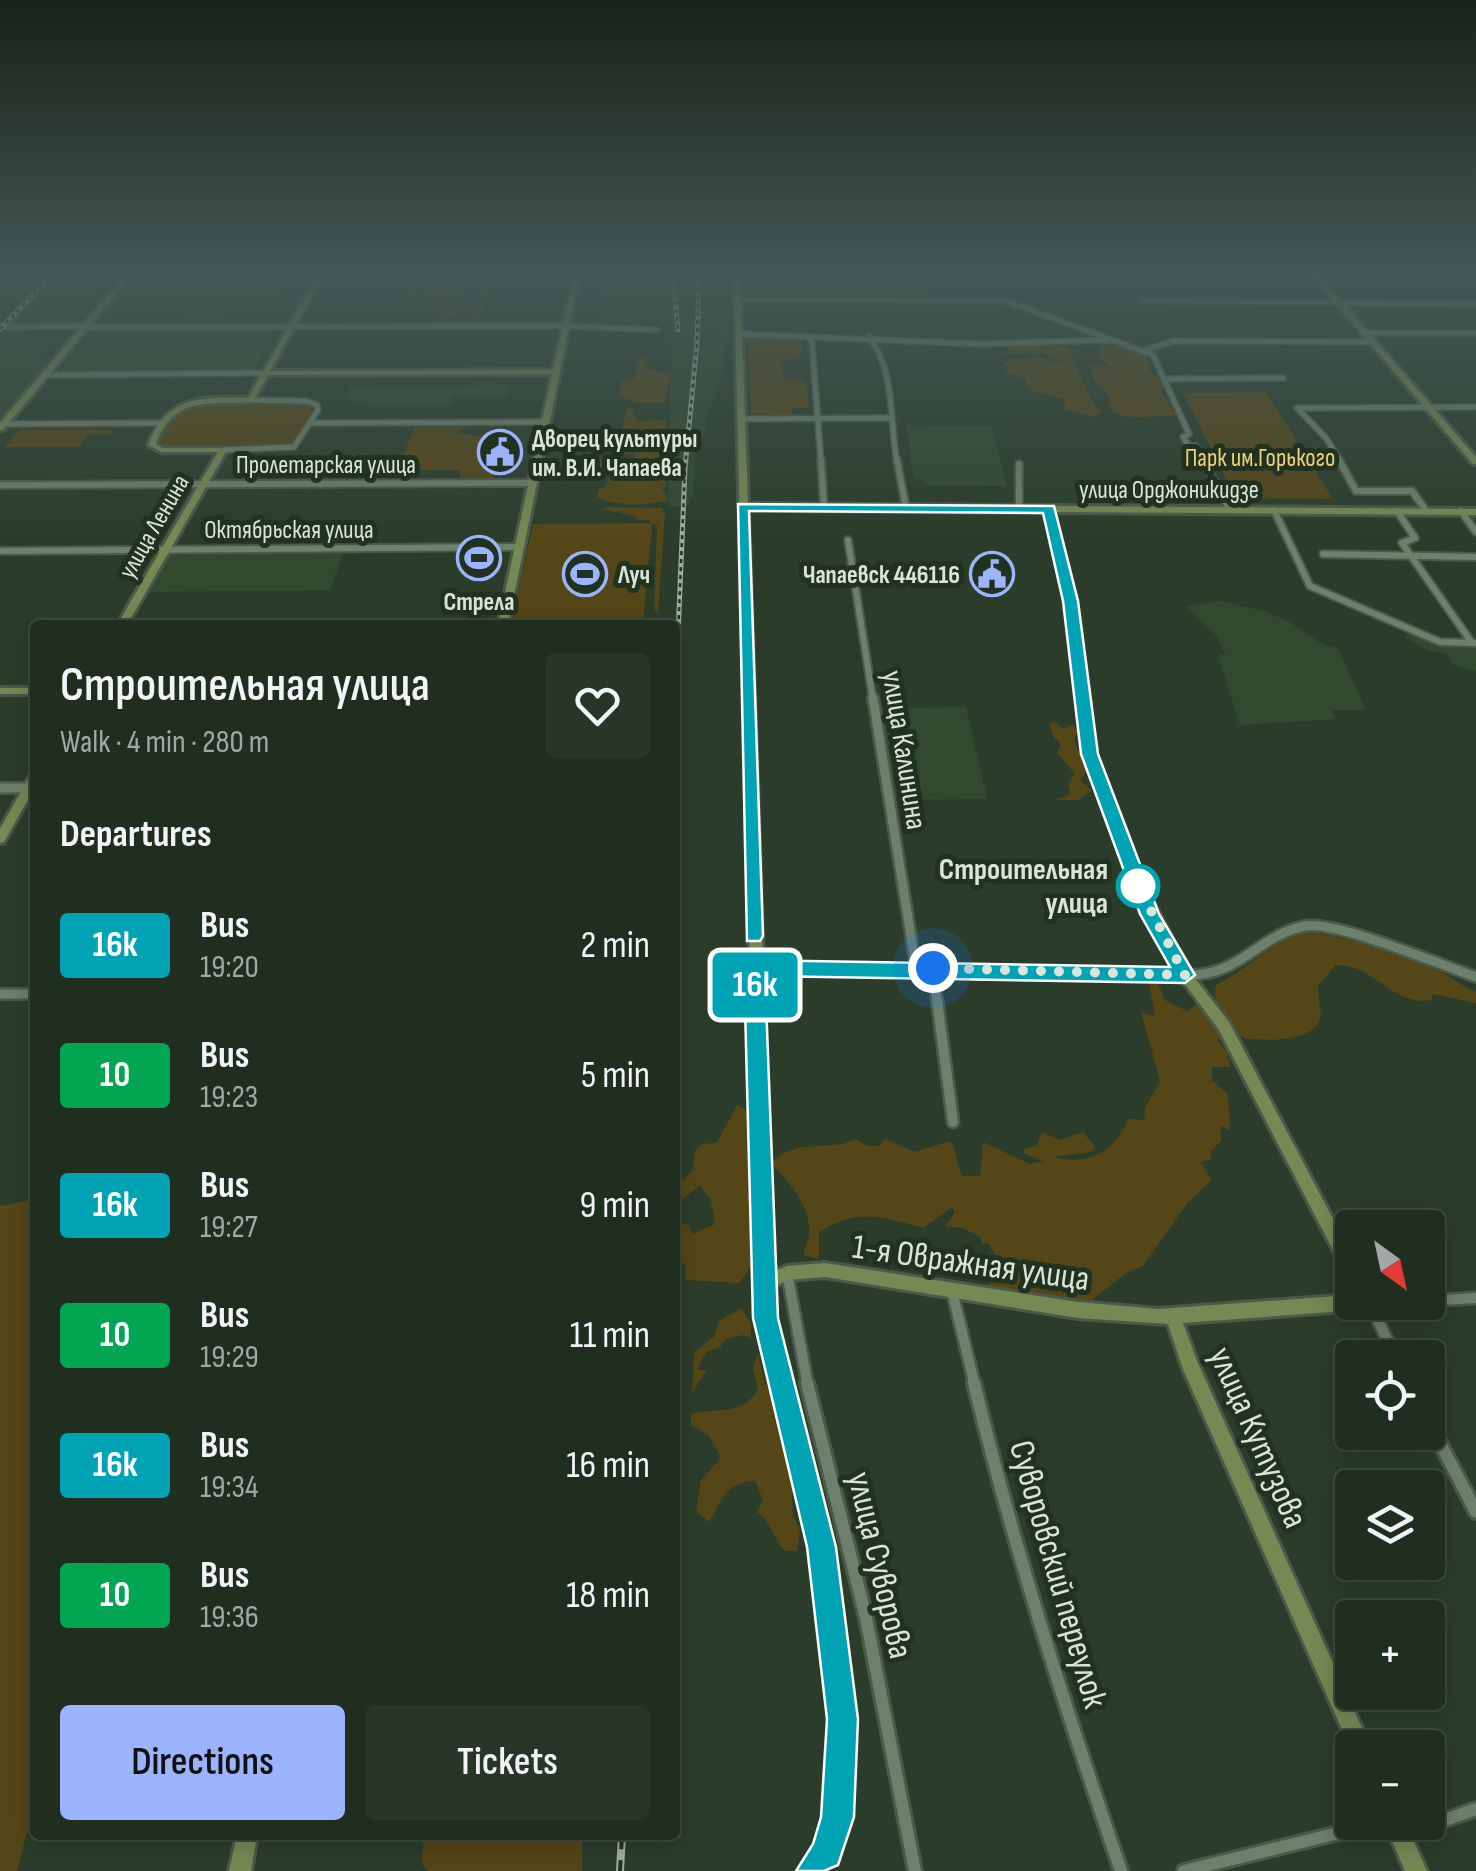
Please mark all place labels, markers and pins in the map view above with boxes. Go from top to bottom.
place label: Дворец культуры им. В.И. Чапаева [532,424,697,484]
public building icon: Дворец культуры им. В.И. Чапаева [477,429,523,475]
sports icon: Стрела [456,535,502,581]
sports icon: Луч [562,551,608,597]
public building icon: Чапаевск 446116 [969,551,1015,597]
place label: Луч [617,560,650,591]
place label: Чапаевск 446116 [803,560,960,591]
place label: Стрела [443,587,515,618]
place label: Строительная улица [939,852,1108,922]
marker: Строительная улица [1117,865,1159,907]

